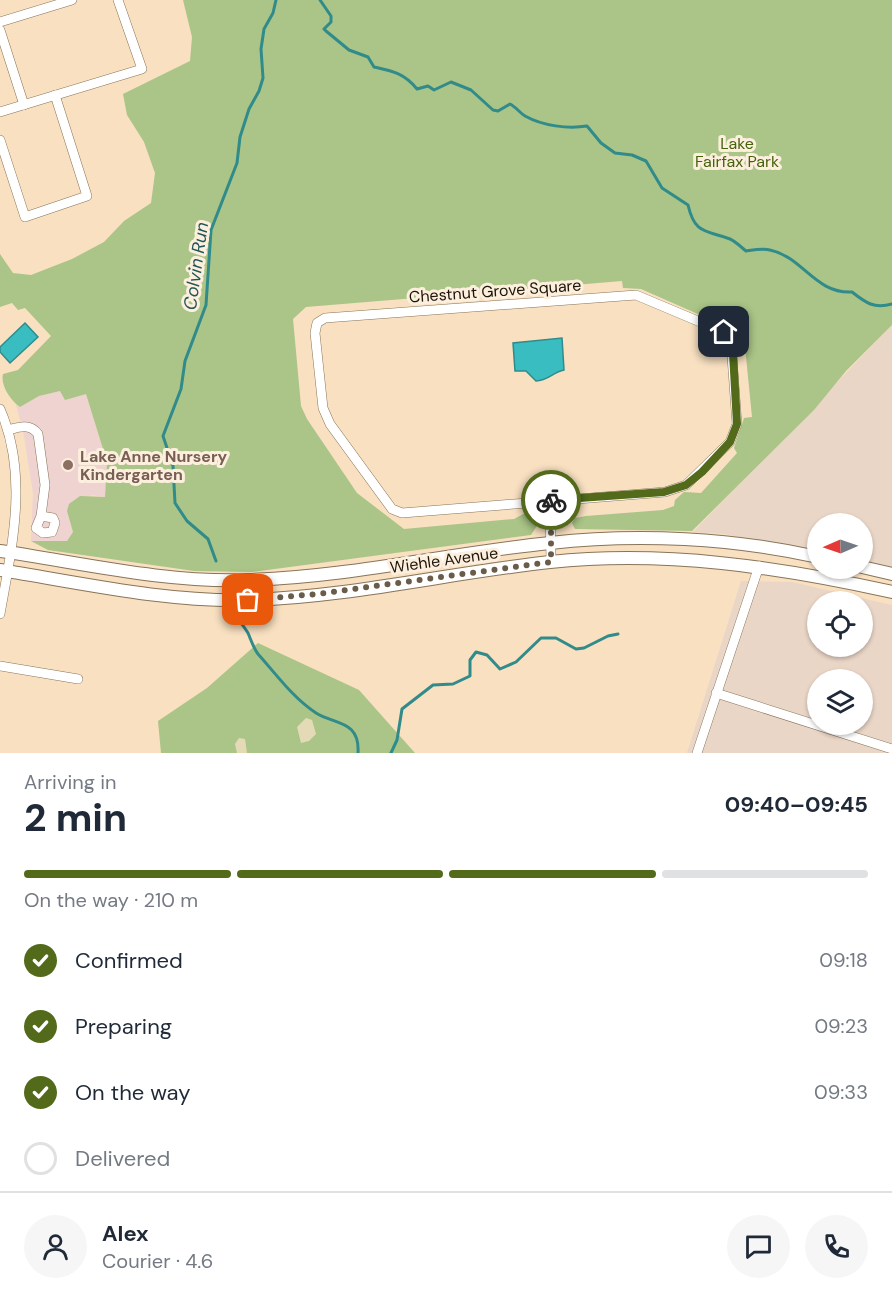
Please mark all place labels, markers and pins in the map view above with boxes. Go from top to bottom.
pin [698,306,749,357]
place label: Lake Anne Nursery Kindergarten [80,446,228,485]
marker: Lake Anne Nursery Kindergarten [61,458,75,472]
pin [222,574,273,625]

